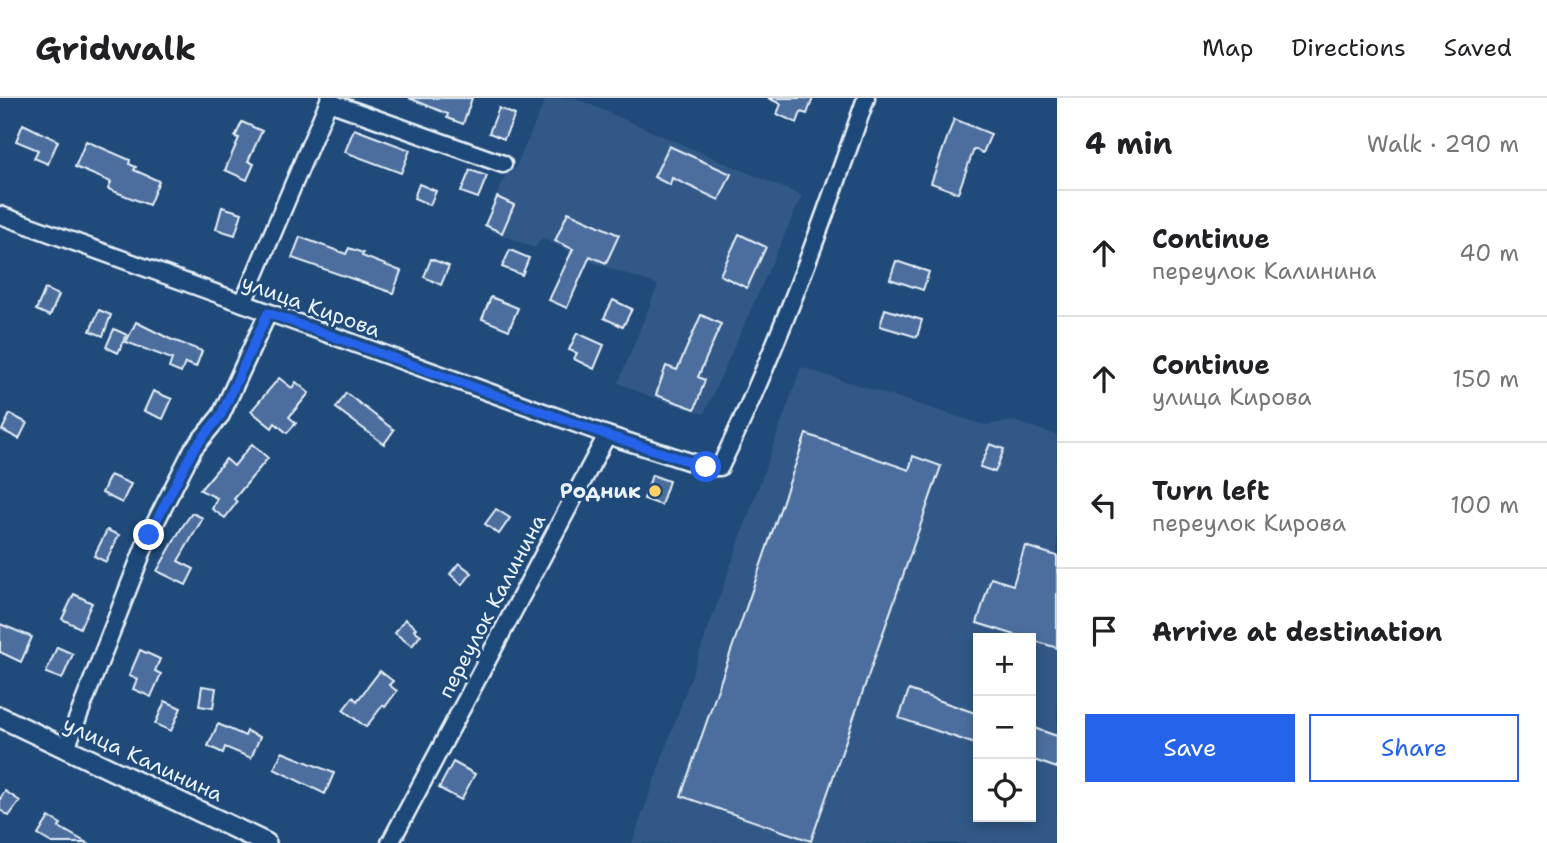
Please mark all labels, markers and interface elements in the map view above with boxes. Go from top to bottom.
text: Gridwalk [35,26,196,71]
text: Map [1202,32,1253,64]
text: Directions [1291,32,1406,64]
text: Saved [1444,32,1512,64]
text: 4 min [1085,123,1172,164]
text: Walk · 290 m [1367,129,1519,159]
text: Continue [1152,221,1270,256]
icon: ahead [1085,234,1123,272]
text: 40 m [1459,238,1519,268]
text: переулок Калинина [1152,256,1376,286]
street label: улица Кирова [238,268,384,344]
text: Continue [1152,347,1270,382]
icon: ahead [1085,360,1123,398]
text: 150 m [1452,364,1519,394]
text: улица Кирова [1152,382,1312,412]
route start [690,451,721,482]
text: Turn left [1152,473,1269,508]
place label: Родник [560,477,641,505]
marker: Родник [647,483,663,499]
icon: left [1085,486,1123,524]
text: 100 m [1450,490,1519,520]
text: переулок Кирова [1152,508,1346,538]
street label: переулок Калинина [432,509,552,703]
route end [133,519,164,550]
icon: arrive [1085,612,1123,650]
text: Arrive at destination [1152,614,1442,649]
map controls [973,633,1036,822]
button: + [973,633,1036,696]
button: − [973,696,1036,759]
street label: улица Калинина [59,710,227,808]
button: Save [1085,714,1295,782]
button: Share [1309,714,1519,782]
button: locate [973,759,1036,822]

